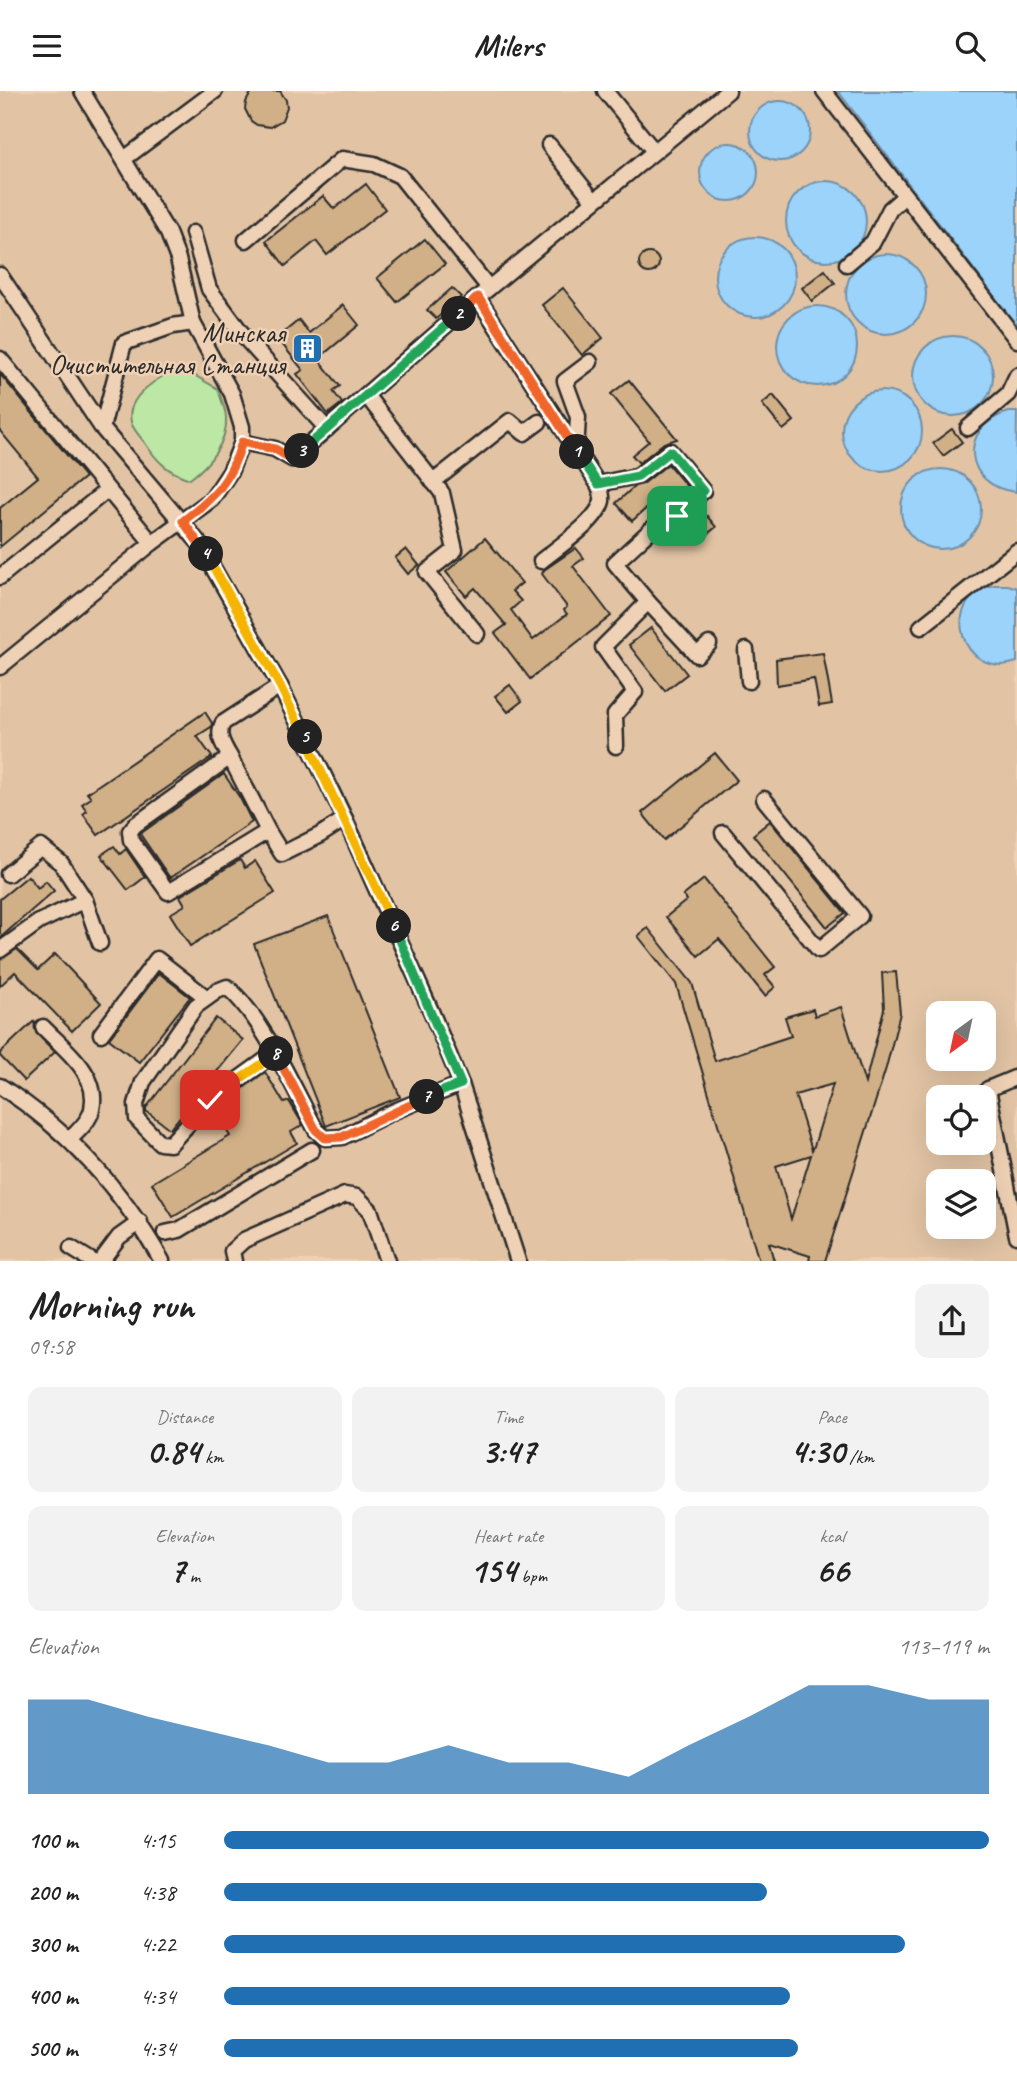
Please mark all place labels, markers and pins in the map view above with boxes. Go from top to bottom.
pin: 2 [442,297,476,332]
place label: Минская Очистительная Станция [50,315,287,382]
building icon: Минская Очистительная Станция [291,331,325,365]
pin: 3 [284,433,320,469]
pin: 1 [560,435,594,469]
pin [647,486,707,546]
pin: 4 [188,537,224,571]
pin: 5 [288,719,322,755]
pin: 6 [376,909,412,943]
pin: 8 [258,1037,294,1072]
pin [180,1070,240,1130]
pin: 7 [410,1079,444,1115]

